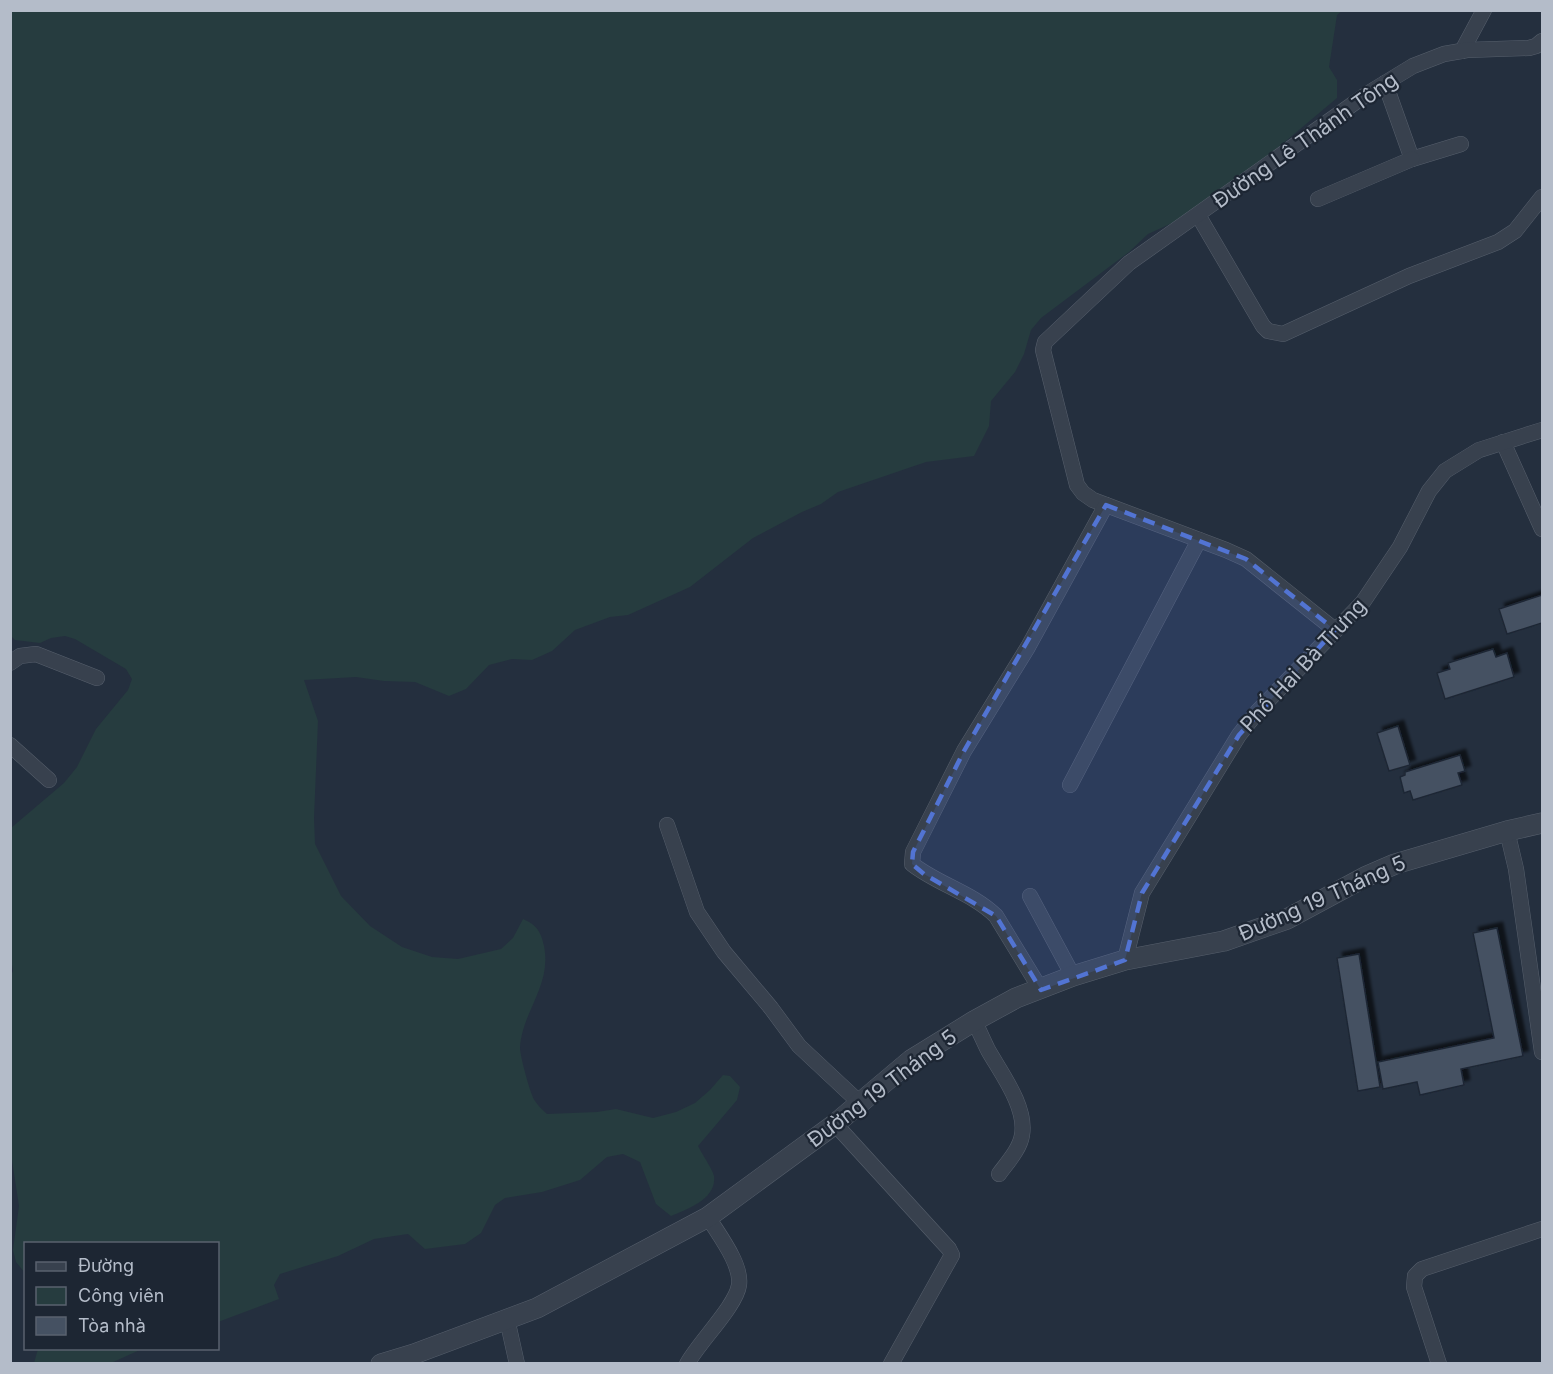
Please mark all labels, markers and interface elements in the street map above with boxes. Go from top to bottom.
street label: Đường Lê Thánh Tông [1208,67,1402,213]
street label: Phố Hai Bà Trưng [1235,593,1371,737]
street label: Đường 19 Tháng 5 [1235,850,1409,946]
street label: Đường 19 Tháng 5 [802,1024,962,1152]
legend [24,1242,219,1350]
text: Đường [78,1255,134,1276]
text: Công viên [78,1285,164,1306]
text: Tòa nhà [78,1315,146,1336]

